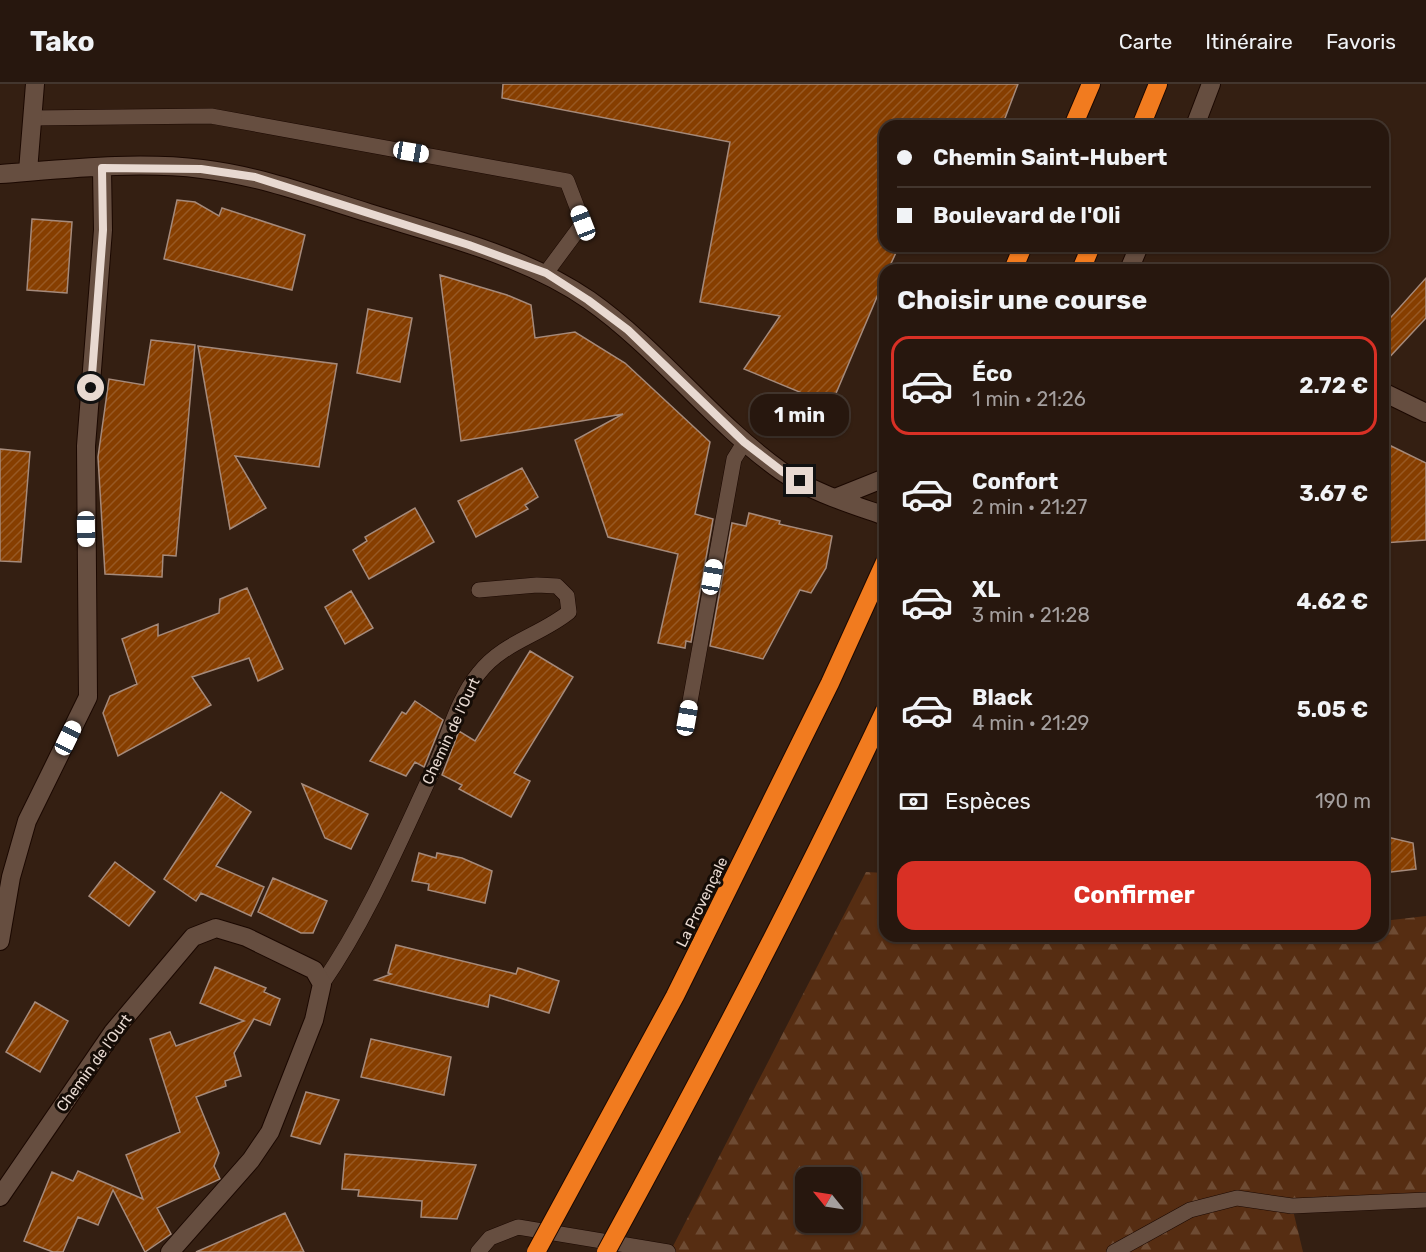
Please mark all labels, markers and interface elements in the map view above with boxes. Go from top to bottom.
text: Tako [30,25,95,58]
text: Carte [1119,29,1172,54]
text: Itinéraire [1205,29,1293,54]
text: Favoris [1326,29,1396,54]
car [392,140,430,164]
text: Chemin Saint-Hubert [933,144,1167,171]
text: Boulevard de l'Oli [933,202,1121,229]
car [568,203,598,243]
text: Choisir une course [897,284,1147,316]
icon: car [900,359,954,413]
text: Éco [972,360,1012,387]
text: 2.72 € [1299,372,1368,399]
route start [77,374,104,401]
text: 1 min · 21:26 [972,387,1086,411]
callout: 1 min [750,394,850,436]
text: 1 min [774,403,825,427]
route end [786,467,813,494]
icon: car [900,467,954,521]
text: Confort [972,468,1058,495]
text: 3.67 € [1299,480,1368,507]
text: 2 min · 21:27 [972,495,1087,519]
car [77,511,95,547]
car [700,558,724,596]
icon: car [900,575,954,629]
text: XL [972,576,1000,603]
text: 4.62 € [1296,588,1368,615]
text: 3 min · 21:28 [972,603,1090,627]
street label: Chemin de l'Ourt [418,675,484,787]
icon: car [900,683,954,737]
text: Black [972,684,1033,711]
text: 5.05 € [1297,696,1368,723]
car [675,699,699,737]
text: 4 min · 21:29 [972,711,1089,735]
car [52,718,84,758]
icon: cash [897,785,930,818]
text: Espèces [945,788,1031,815]
text: 190 m [1315,789,1371,813]
street label: La Provençale [672,854,732,950]
button: Confirmer [897,861,1371,930]
street label: Chemin de l'Ourt [53,1011,135,1115]
north arrow [795,1167,861,1233]
map controls [795,1167,861,1233]

